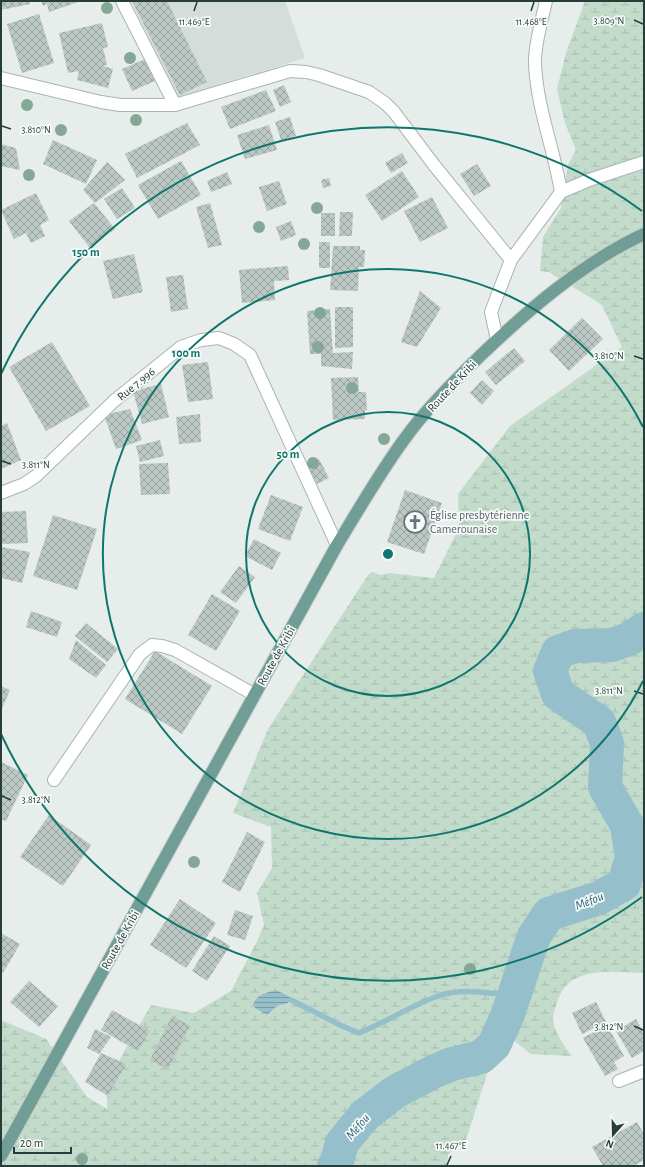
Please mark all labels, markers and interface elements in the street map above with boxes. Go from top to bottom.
text: 3.809°N [594,16,624,26]
text: 11.469°E [178,17,210,27]
text: 11.468°E [515,17,547,27]
text: 3.810°N [21,125,51,135]
text: 150 m [72,246,100,258]
text: 100 m [172,347,200,359]
text: 3.810°N [594,351,624,361]
street label: Route de Kribi [425,358,479,414]
street label: Rue 7.996 [115,365,157,403]
text: 50 m [277,448,300,460]
text: 3.811°N [22,460,50,470]
place label: Église presbytérienne Camerounaise [430,508,529,535]
church icon: Église presbytérienne Camerounaise [402,509,428,535]
centre of rings [381,547,395,561]
street label: Route de Kribi [255,624,297,688]
text: 3.811°N [595,686,623,696]
text: 3.812°N [22,795,50,805]
water label: Méfou [574,890,606,913]
street label: Route de Kribi [99,908,141,972]
text: 3.812°N [595,1022,623,1032]
water label: Méfou [344,1112,373,1142]
north arrow [593,1115,633,1155]
scale bar [14,1129,71,1155]
text: 20 m [20,1137,43,1149]
text: N [604,1137,615,1150]
text: 11.467°E [436,1141,466,1151]

